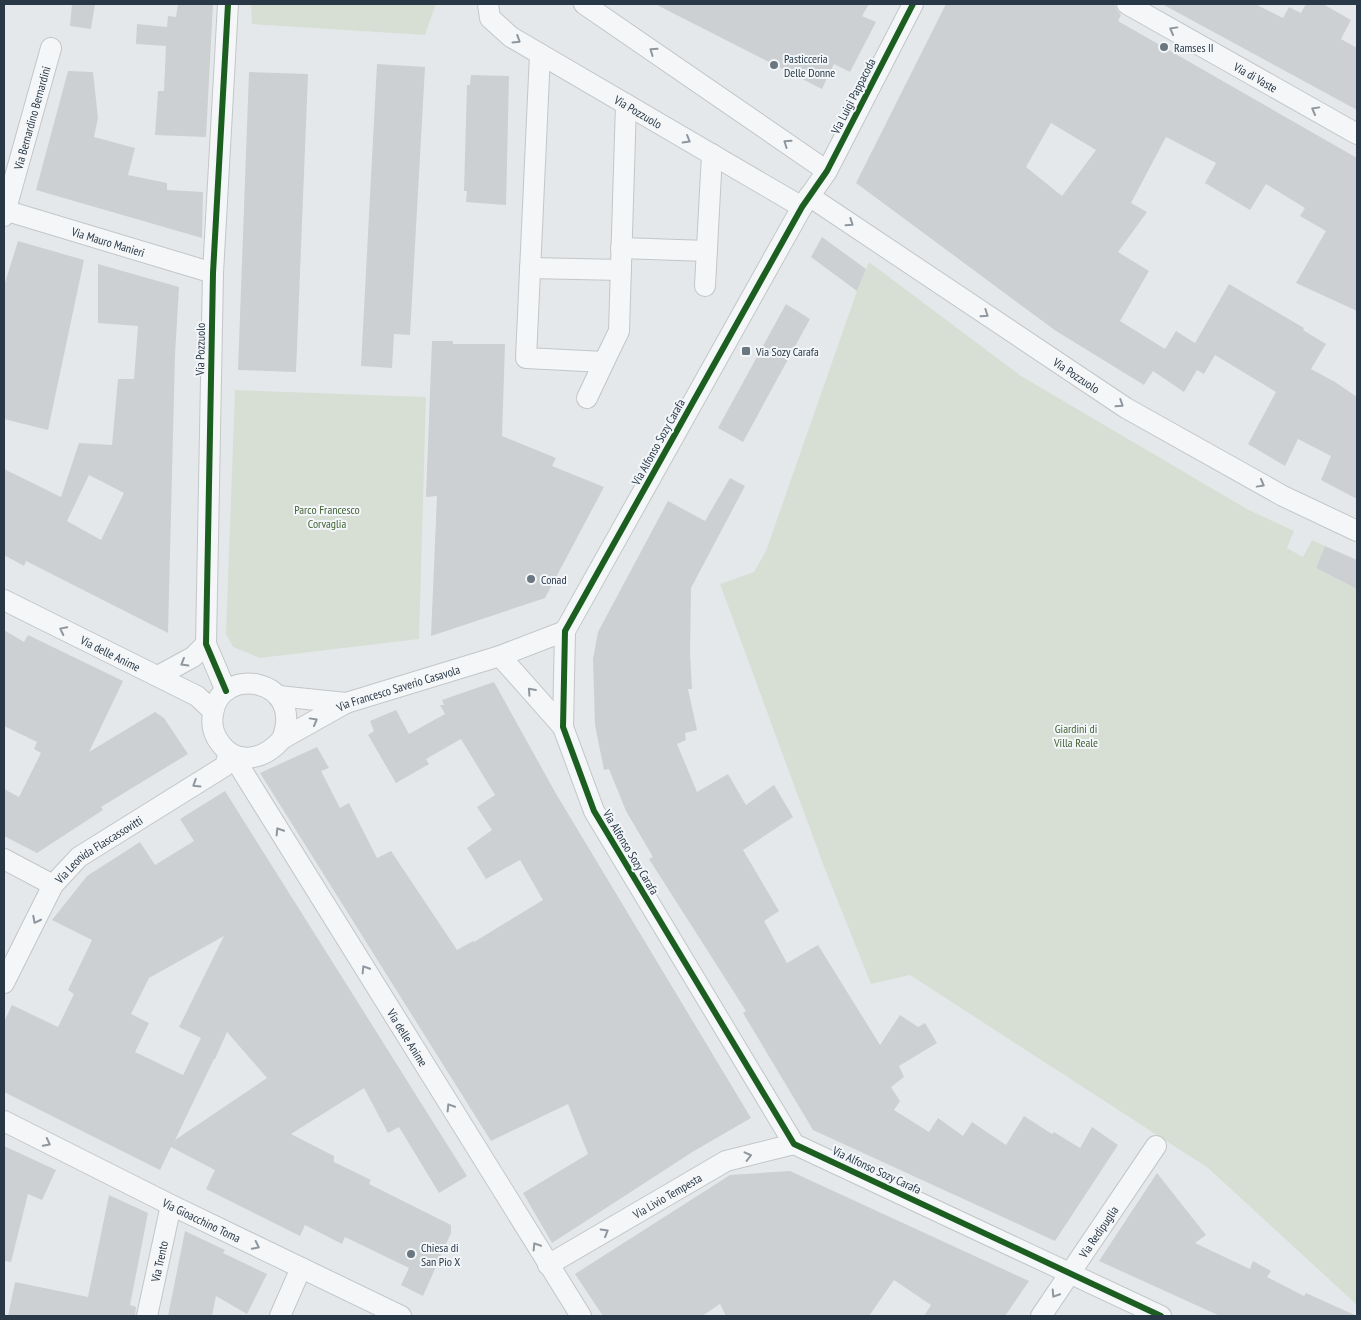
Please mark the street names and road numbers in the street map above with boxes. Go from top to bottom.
street label: Via Luigi Pappacoda [827,56,879,137]
street label: Via di Vaste [1230,58,1280,95]
street label: Via Bernardino Bernardini [10,64,53,172]
street label: Via Pozzuolo [611,91,665,131]
street label: Via Mauro Manieri [69,223,147,260]
street label: Via Pozzuolo [192,323,208,376]
street label: Via Pozzuolo [1050,354,1103,396]
street label: Via Alfonso Sozy Carafa [628,396,688,489]
street label: Via delle Anime [77,631,143,674]
street label: Via Francesco Saverio Casavola [333,661,462,715]
street label: Via Alfonso Sozy Carafa [599,806,662,897]
street label: Via Leonida Flascassovitti [51,812,145,887]
street label: Via delle Anime [384,1005,431,1069]
street label: Via Alfonso Sozy Carafa [829,1142,924,1197]
street label: Via Livio Tempesta [629,1169,704,1222]
street label: Via Gioacchino Toma [159,1194,243,1245]
street label: Via Redipuglia [1075,1203,1121,1261]
street label: Via Trento [147,1239,171,1284]

